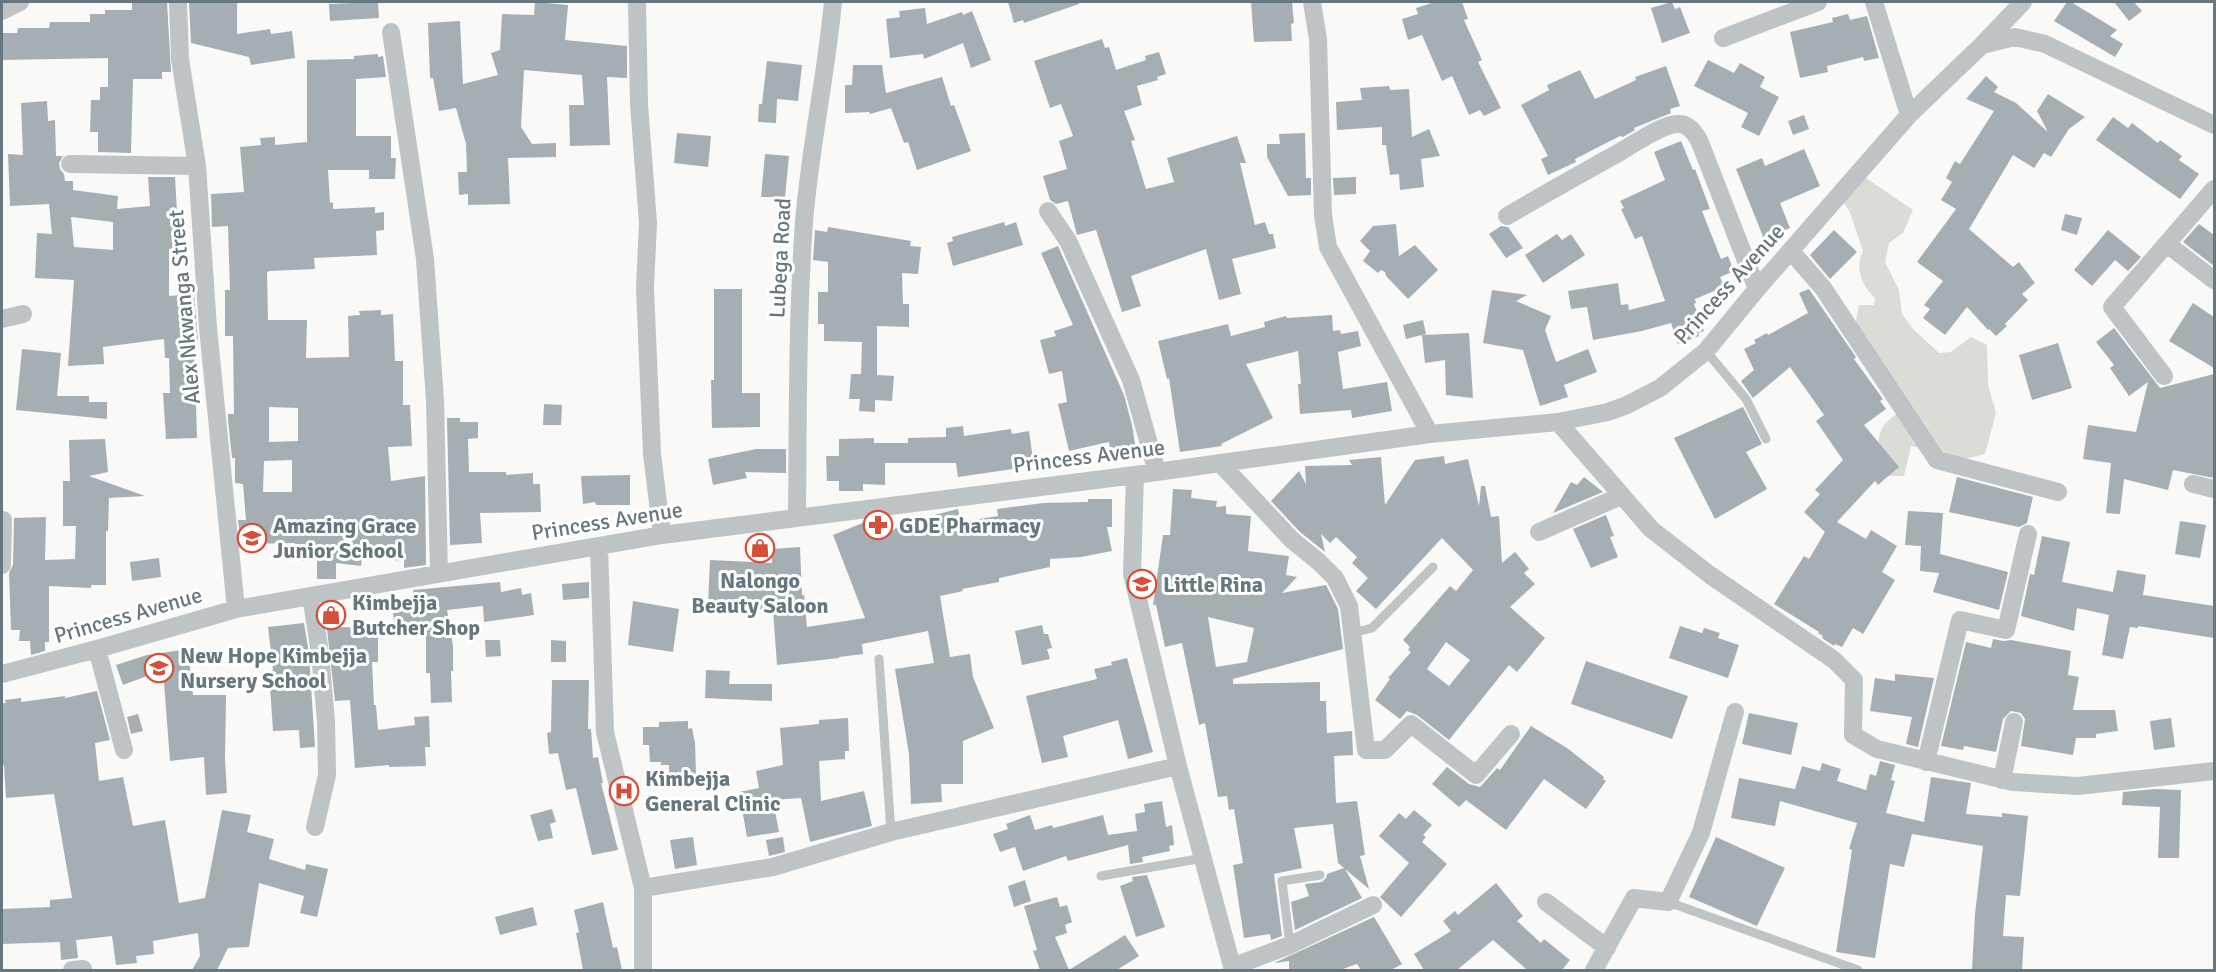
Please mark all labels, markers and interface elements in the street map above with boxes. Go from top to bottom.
street label: Lubega Road [763,197,797,319]
street label: Alex Nkwanga Street [162,208,206,405]
street label: Princess Avenue [1668,218,1790,350]
street label: Princess Avenue [1012,433,1166,479]
street label: Princess Avenue [529,496,685,546]
pharmacy icon: GDE Pharmacy [862,509,894,541]
place label: Amazing Grace Junior School [273,512,417,564]
place label: GDE Pharmacy [899,512,1041,539]
school or university icon: Amazing Grace Junior School [236,522,268,554]
shop icon: Nalongo Beauty Saloon [744,532,776,564]
place label: Nalongo Beauty Saloon [691,567,829,619]
school or university icon: Little Rina [1126,568,1158,600]
place label: Little Rina [1163,571,1263,598]
street label: Princess Avenue [51,581,205,649]
place label: Kimbejja Butcher Shop [352,589,480,641]
shop icon: Kimbejja Butcher Shop [315,599,347,631]
place label: New Hope Kimbejja Nursery School [180,642,367,694]
school or university icon: New Hope Kimbejja Nursery School [143,652,175,684]
place label: Kimbejja General Clinic [645,765,780,817]
hospital icon: Kimbejja General Clinic [608,775,640,807]

